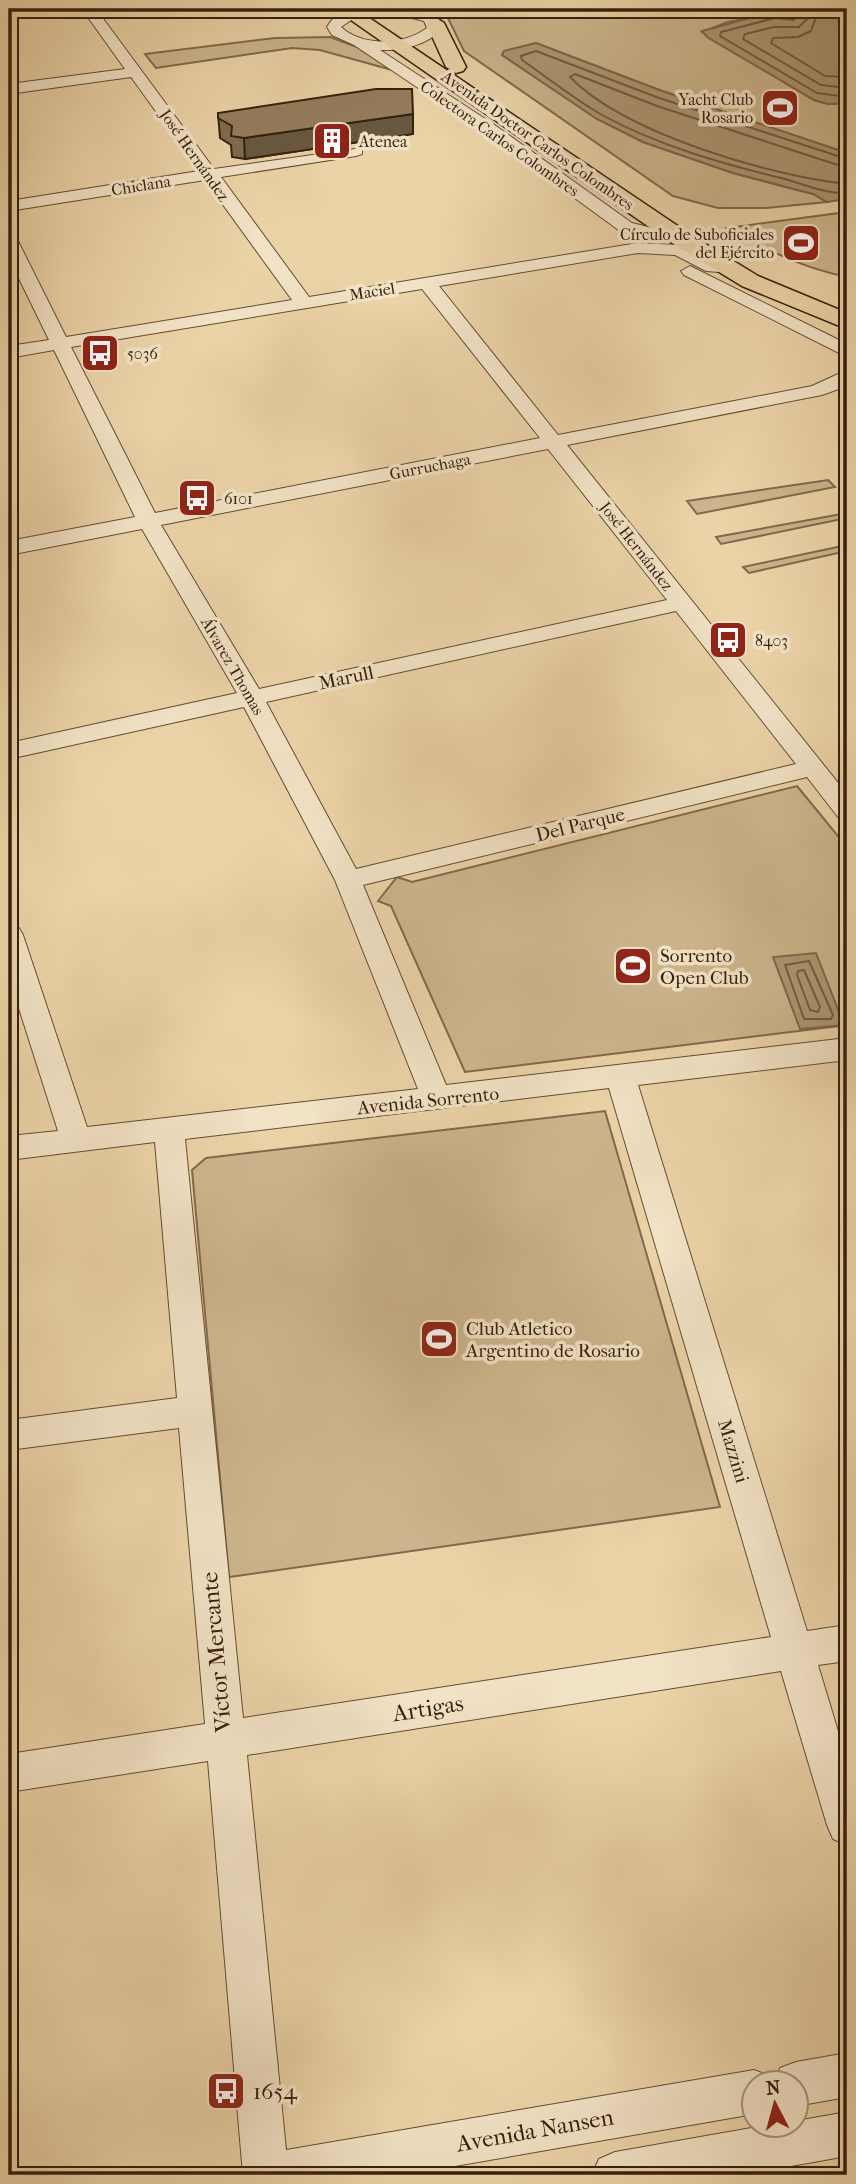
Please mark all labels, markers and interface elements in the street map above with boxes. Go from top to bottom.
street label: Avenida Doctor Carlos Colombres [437,66,638,214]
street label: Colectora Carlos Colombres [417,76,583,200]
sports icon: Yacht Club Rosario [759,87,801,129]
place label: Yacht Club Rosario [678,90,753,127]
street label: José Hernández [155,104,233,205]
building icon: Atenea [311,120,353,162]
place label: Atenea [358,132,408,151]
street label: Chiclana [110,171,173,200]
sports icon: Círculo de Suboficiales del Ejército [780,222,822,264]
place label: Círculo de Suboficiales del Ejército [620,225,774,262]
street label: Maciel [348,278,397,304]
bus stop icon: 5036 [79,332,121,374]
place label: 5036 [127,344,158,363]
street label: Gurruchaga [388,449,473,484]
bus stop icon: 6101 [176,477,218,519]
place label: 6101 [224,489,253,508]
street label: José Hernández [595,496,677,595]
street label: Álvarez Thomas [196,613,269,719]
bus stop icon: 8403 [707,619,749,661]
place label: 8403 [755,631,788,650]
street label: Marull [317,661,376,695]
street label: Del Parque [533,803,627,847]
sports icon: Sorrento Open Club [612,945,654,987]
place label: Sorrento Open Club [660,945,749,989]
street label: Avenida Sorrento [355,1083,500,1119]
sports icon: Club Atletico Argentino de Rosario [418,1318,460,1360]
place label: Club Atletico Argentino de Rosario [465,1318,640,1362]
street label: Mazzini [713,1417,753,1486]
street label: Víctor Mercante [196,1571,237,1734]
street label: Artigas [390,1690,465,1728]
north arrow [740,2068,810,2138]
bus stop icon: 1654 [205,2070,247,2112]
text: N [765,2076,782,2100]
place label: 1654 [253,2078,299,2105]
street label: Avenida Nansen [453,2103,616,2158]

